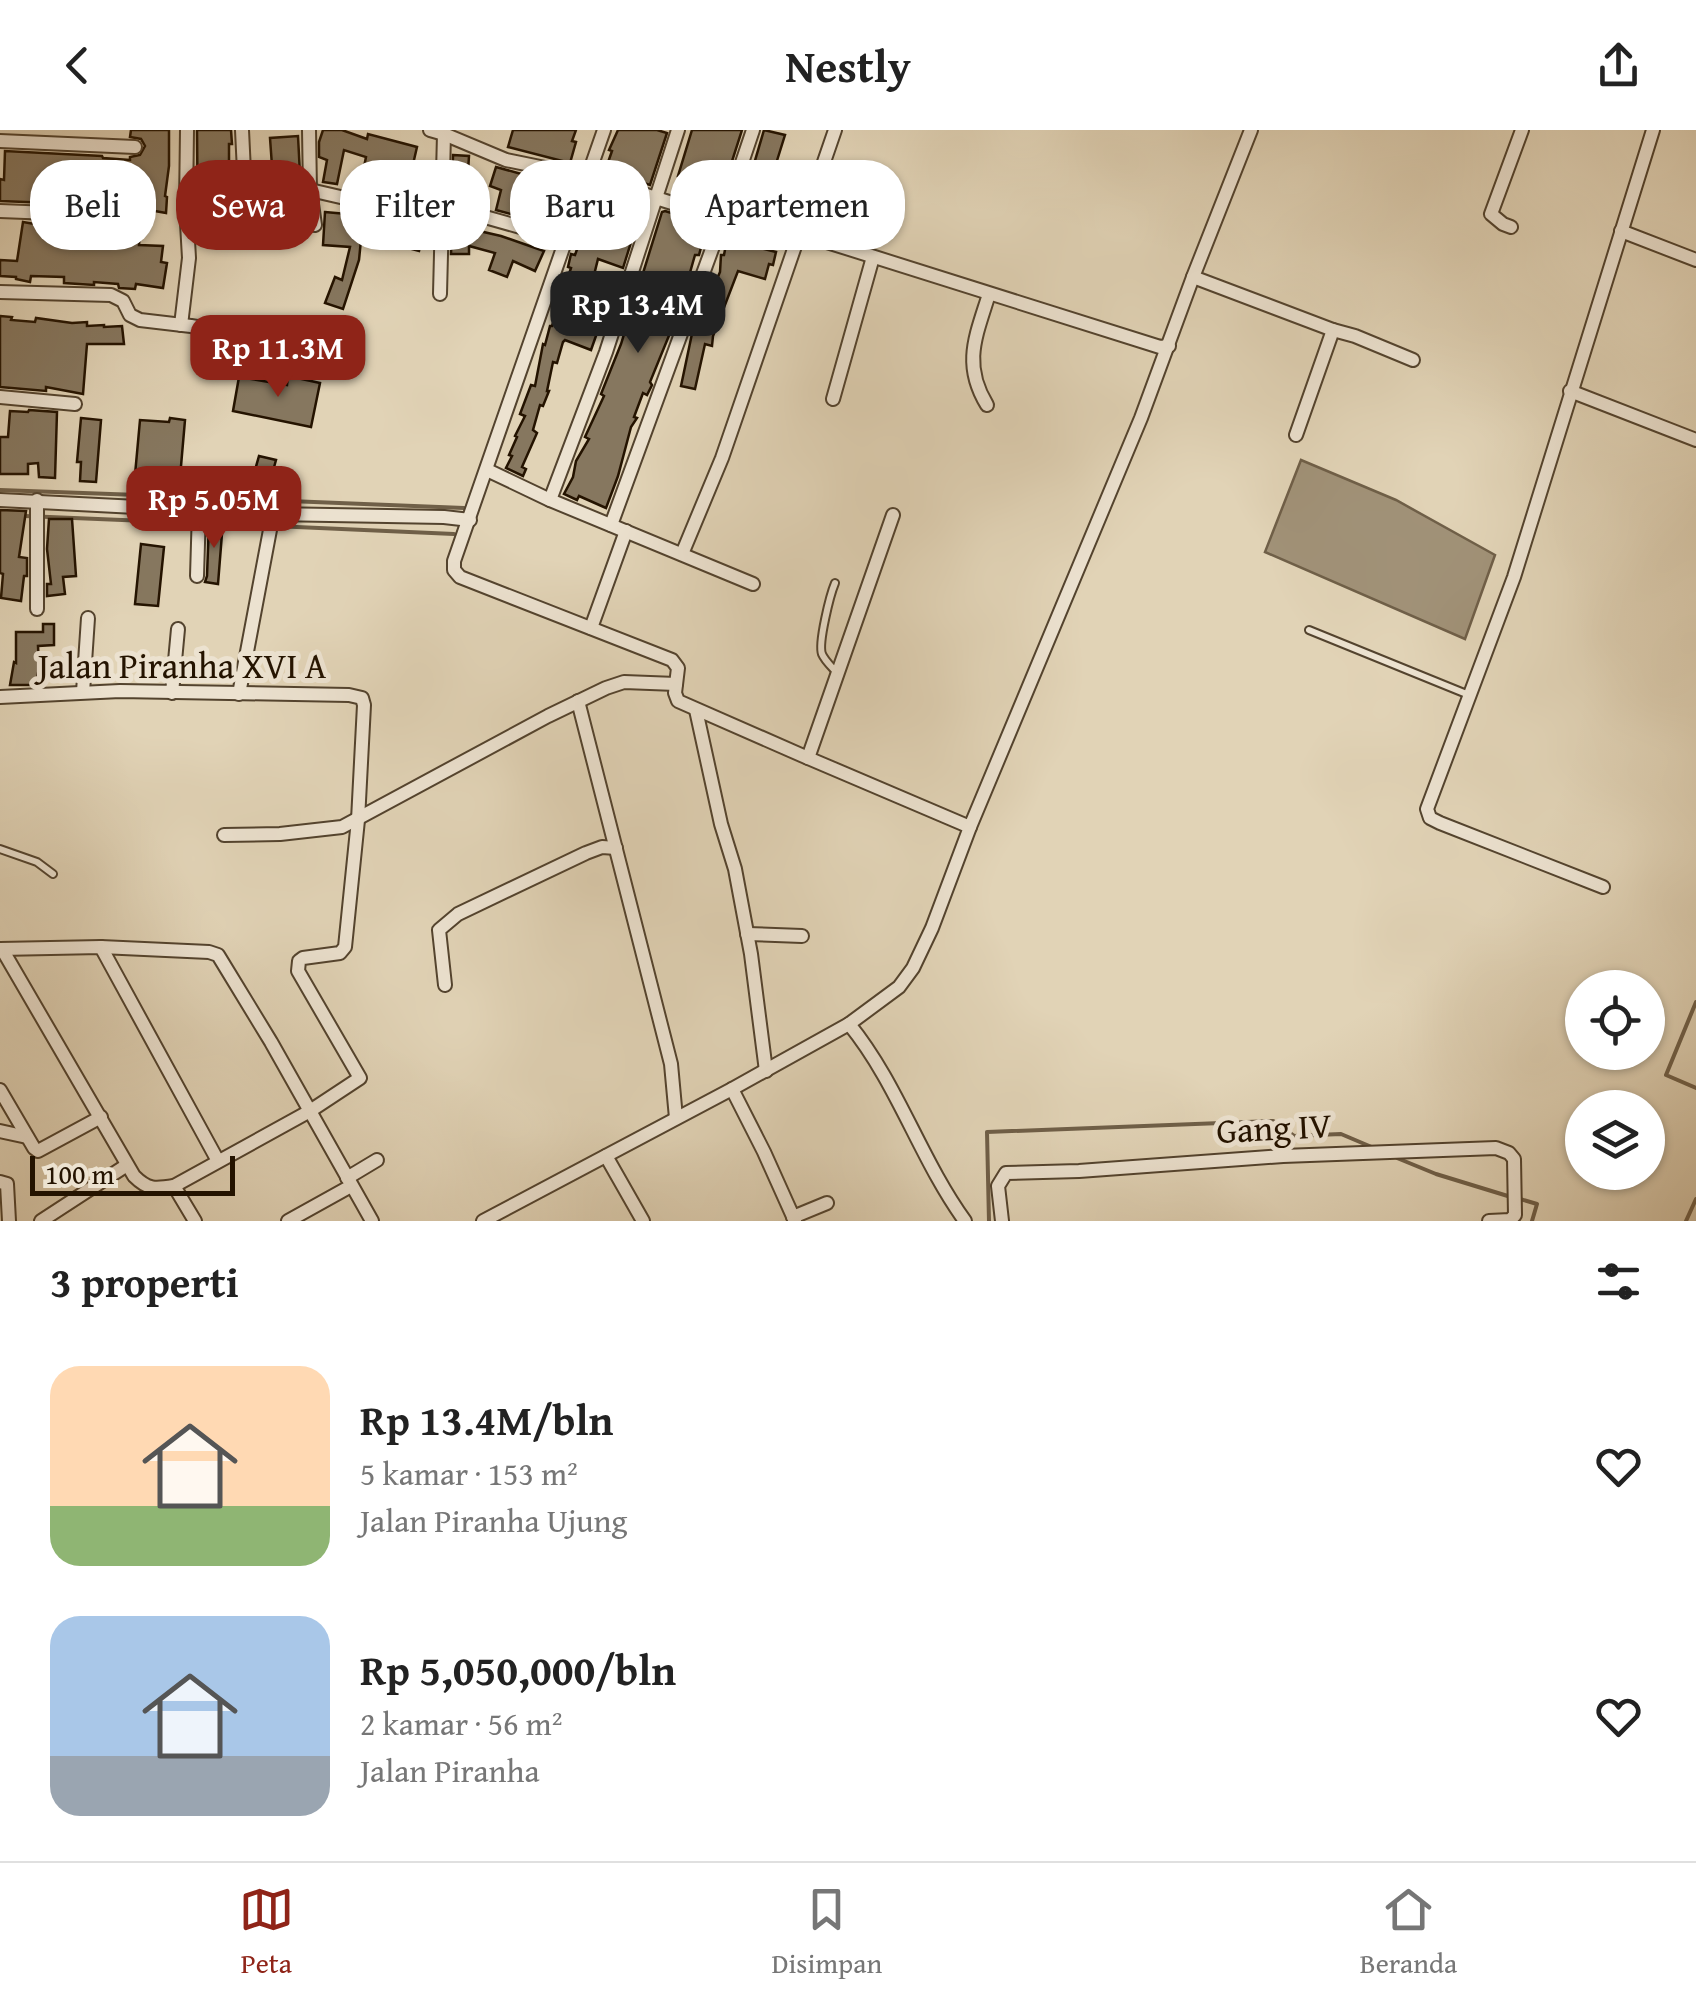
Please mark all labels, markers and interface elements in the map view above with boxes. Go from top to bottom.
text: Nestly [785,33,911,98]
icon: back [50,38,105,93]
icon: share [1591,38,1646,93]
chip: Beli [30,160,156,250]
chip: Sewa [176,160,320,250]
chip: Filter [340,160,490,250]
chip: Baru [510,160,650,250]
chip: Apartemen [670,160,905,250]
pin: Rp 13.4M [535,271,741,356]
text: Rp 13.4M [572,280,704,327]
pin: Rp 11.3M [175,315,381,400]
text: Rp 11.3M [212,324,344,371]
pin: Rp 5.05M [111,466,317,551]
text: Rp 5.05M [148,475,280,522]
street label: Jalan Piranha XVI A [34,640,326,691]
map controls [1565,970,1665,1190]
button: locate [1565,970,1665,1070]
button: layers [1565,1090,1665,1190]
street label: Gang IV [1215,1099,1333,1156]
scale bar [30,1151,235,1196]
text: 100 m [45,1153,114,1194]
text: 3 properti [50,1251,239,1312]
icon: filters [1591,1254,1646,1309]
text: Rp 13.4M/bln [360,1389,613,1450]
icon: home [130,1406,250,1526]
icon: heart [1591,1439,1646,1494]
text: 5 kamar · 153 m² [360,1450,578,1497]
text: Jalan Piranha Ujung [360,1497,628,1544]
text: Rp 5,050,000/bln [360,1639,676,1700]
icon: home [130,1656,250,1776]
icon: heart [1591,1689,1646,1744]
text: 2 kamar · 56 m² [360,1700,562,1747]
text: Jalan Piranha [360,1747,540,1794]
tab: Peta [239,1882,294,1983]
tab: Disimpan [771,1882,882,1983]
tab: Beranda [1360,1882,1457,1983]

